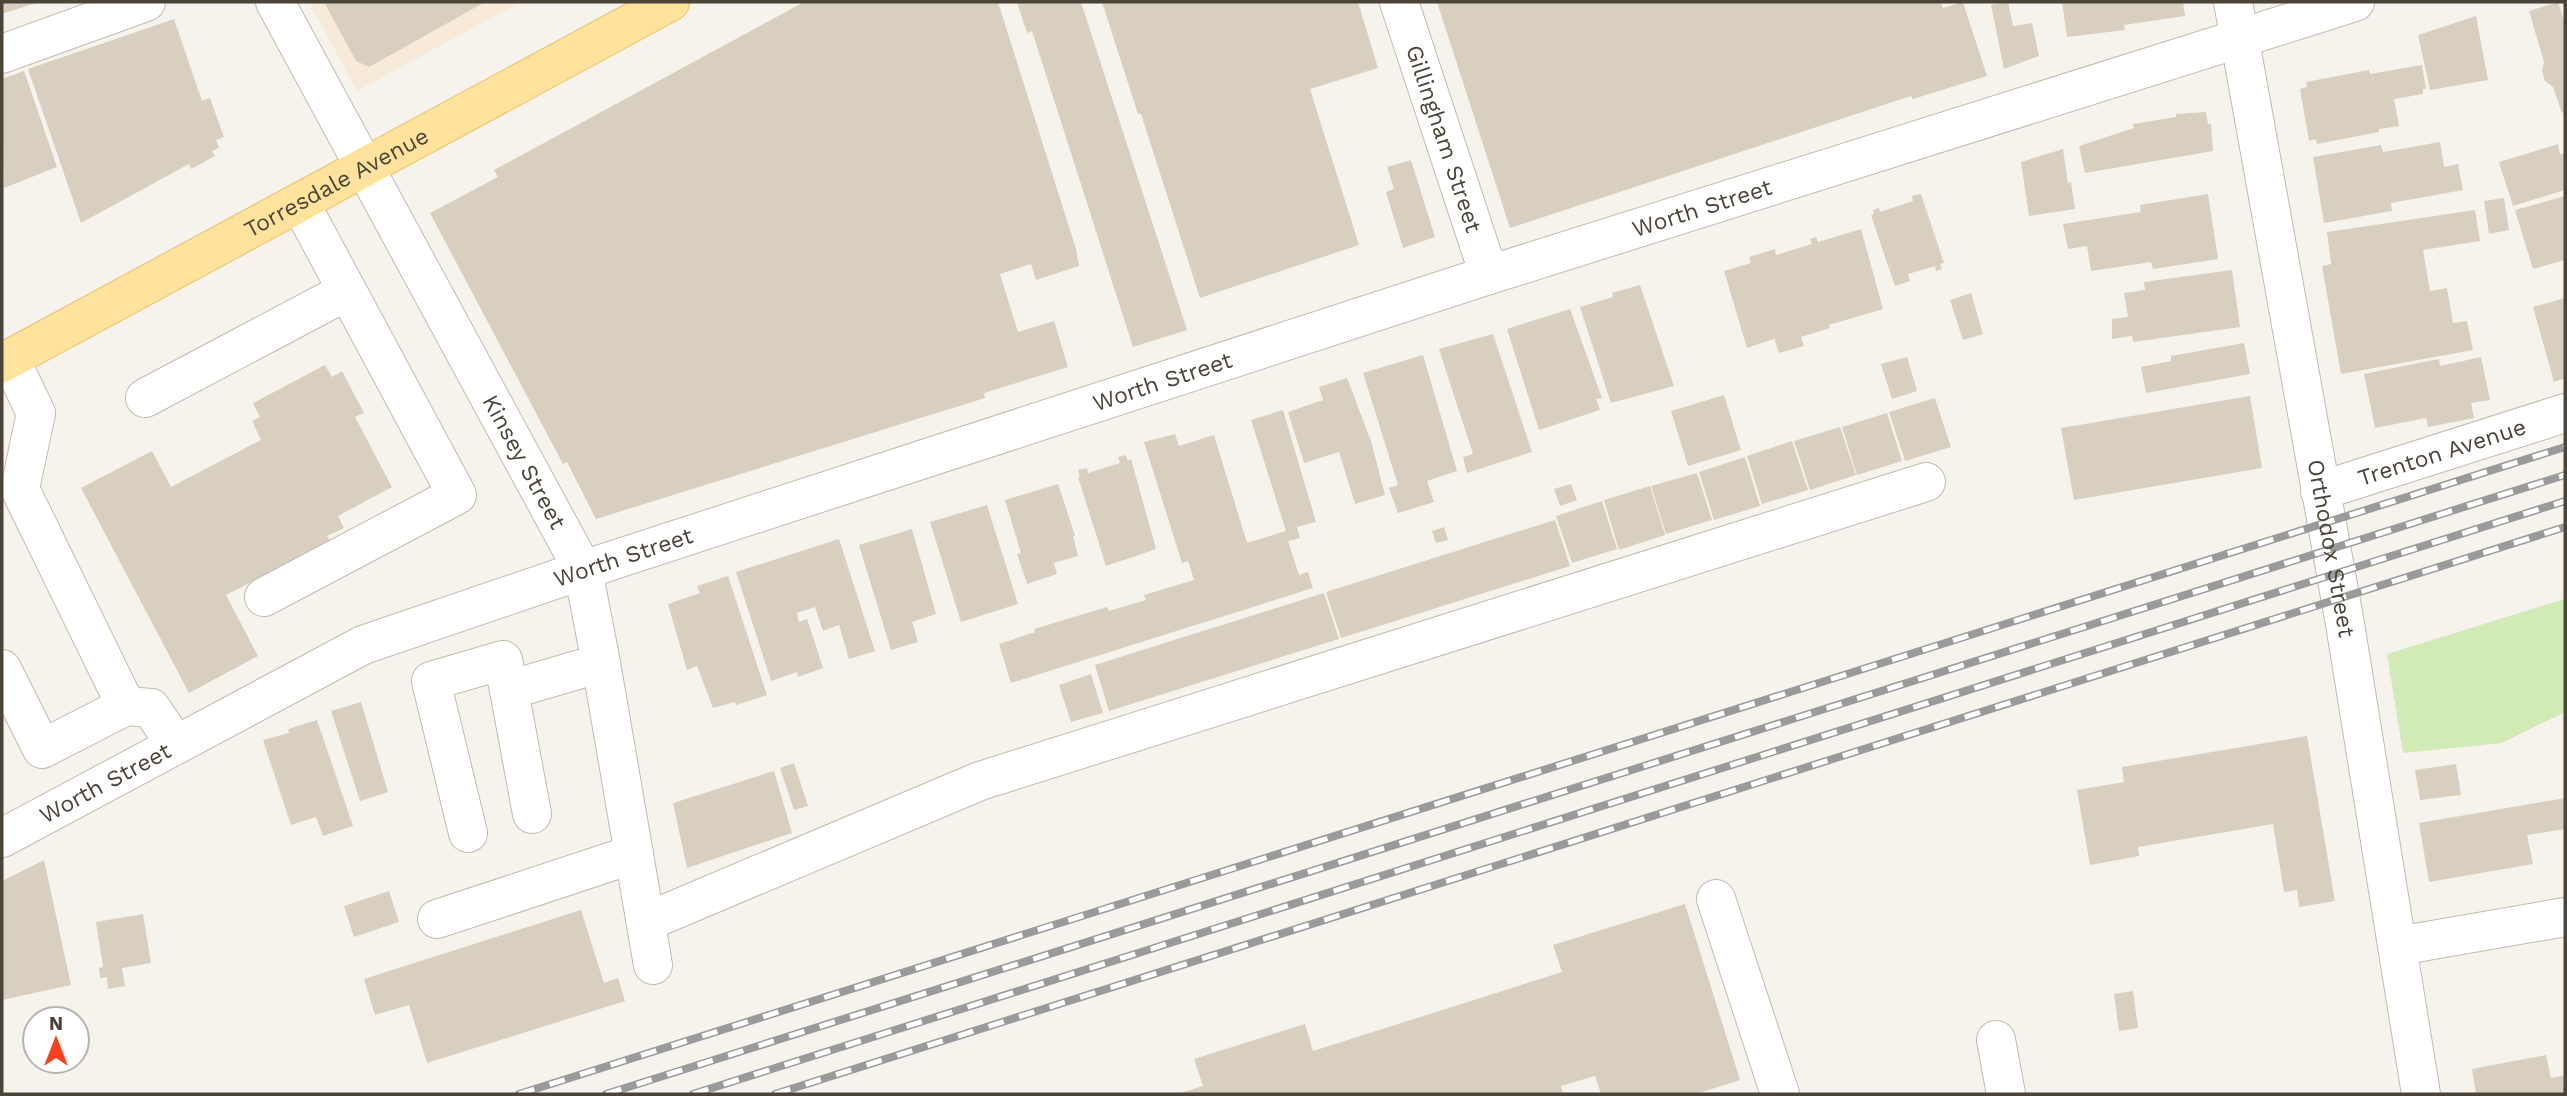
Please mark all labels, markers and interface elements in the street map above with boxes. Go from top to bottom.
street label: Gillingham Street [1400,42,1487,236]
street label: Torresdale Avenue [240,122,433,243]
street label: Worth Street [1629,174,1776,243]
street label: Worth Street [1089,346,1236,417]
street label: Kinsey Street [477,390,571,534]
street label: Trenton Avenue [2355,413,2529,492]
street label: Orthodox Street [2302,457,2360,640]
street label: Worth Street [550,522,697,593]
street label: Worth Street [35,737,176,829]
north arrow [21,1005,91,1075]
text: N [49,1012,63,1035]

